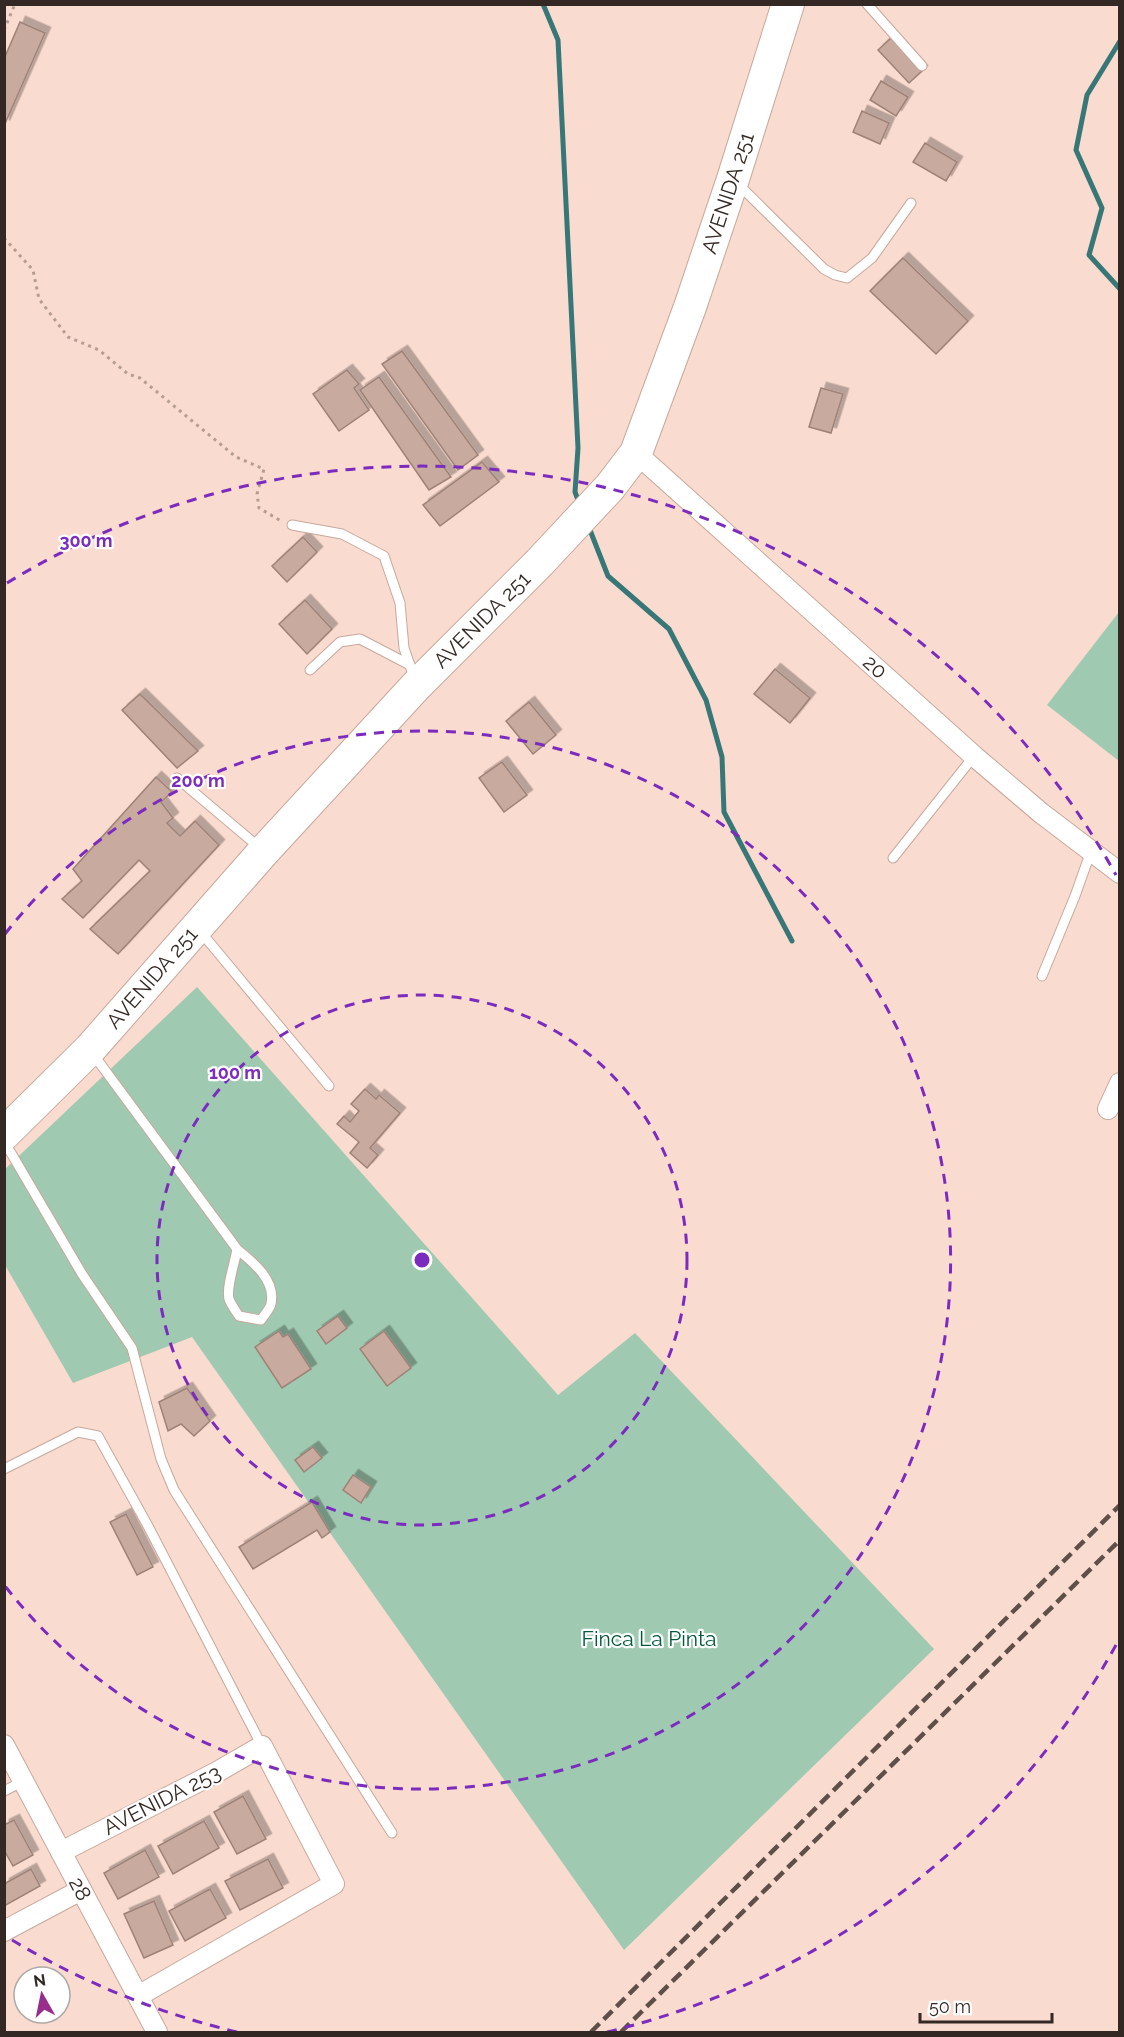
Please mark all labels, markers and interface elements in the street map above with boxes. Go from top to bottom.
street label: AVENIDA 251 [696,129,759,257]
text: 300 m [59,530,113,551]
street label: AVENIDA 251 [428,566,535,673]
street label: 20 [858,649,893,684]
text: 200 m [171,770,225,791]
street label: AVENIDA 251 [101,922,202,1033]
text: 100 m [209,1062,261,1083]
centre of rings [412,1250,432,1270]
park label: Finca La Pinta [582,1626,716,1651]
street label: AVENIDA 253 [99,1759,225,1840]
street label: 28 [64,1873,97,1905]
north arrow [12,1965,72,2025]
text: N [32,1970,47,1991]
scale bar [920,1986,1052,2024]
text: 50 m [929,1996,971,2017]

